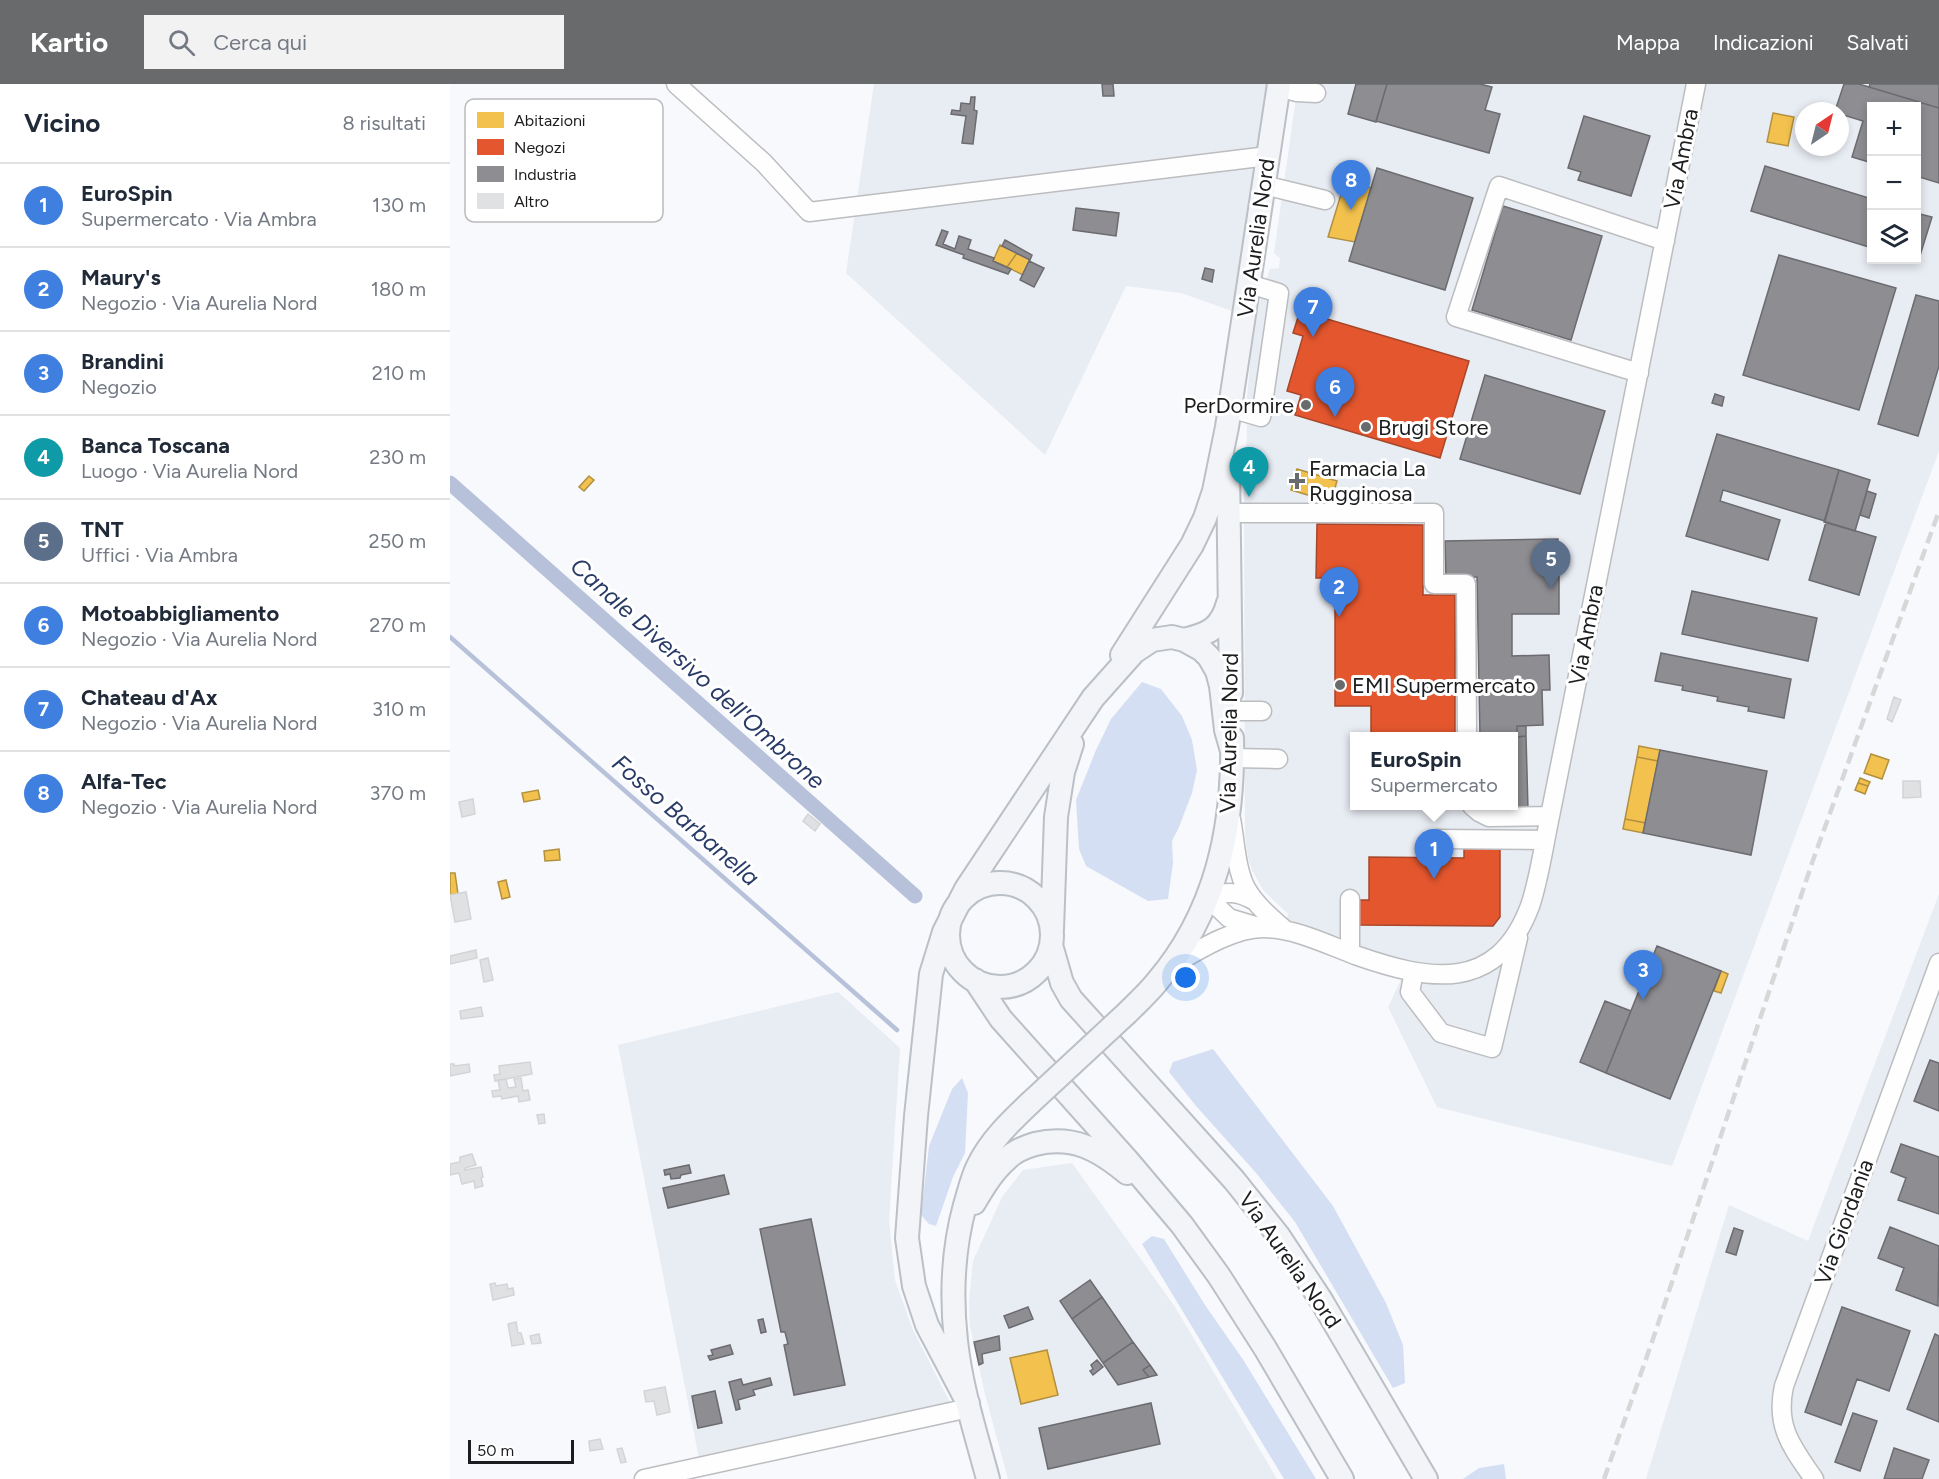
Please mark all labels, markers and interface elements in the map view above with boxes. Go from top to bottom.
search box [144,15,564,69]
text: Kartio [30,25,108,59]
icon: search [165,26,198,59]
text: Cerca qui [213,29,307,56]
text: Mappa [1616,30,1680,55]
text: Indicazioni [1713,30,1814,55]
text: Salvati [1847,30,1909,55]
legend [465,99,663,222]
north arrow [1795,102,1849,156]
map controls [1867,102,1921,264]
button: + [1867,102,1921,156]
street label: Via Ambra [1658,106,1704,212]
text: Vicino [24,107,100,139]
text: 8 risultati [343,111,426,135]
text: Abitazioni [514,111,586,130]
text: Negozi [514,138,565,157]
button: − [1867,156,1921,210]
street label: Via Aurelia Nord [1231,157,1281,319]
pin: 8 [1332,160,1370,210]
text: Industria [514,165,576,184]
text: EuroSpin [81,180,172,207]
text: Altro [514,192,549,211]
text: 1 [39,193,48,217]
text: 130 m [372,193,426,217]
text: Supermercato · Via Ambra [81,207,317,231]
button: layers [1867,210,1921,264]
text: Maury's [81,264,161,291]
text: 2 [38,277,49,301]
text: 180 m [371,277,426,301]
pin: 7 [1294,288,1332,337]
text: Negozio · Via Aurelia Nord [81,291,318,315]
text: Brandini [81,348,164,375]
text: 3 [38,361,49,385]
text: 210 m [372,361,426,385]
pin: 6 [1316,368,1354,417]
text: Negozio [81,375,157,399]
place label: PerDormire [1183,392,1294,419]
marker: PerDormire [1299,398,1313,412]
place label: Brugi Store [1378,414,1489,441]
marker: Brugi Store [1359,420,1373,434]
text: Banca Toscana [81,432,230,459]
text: 4 [37,445,50,469]
text: 230 m [369,445,426,469]
pin: 4 [1230,448,1268,497]
place label: Farmacia La Rugginosa [1309,455,1426,507]
text: Luogo · Via Aurelia Nord [81,459,298,483]
marker: Farmacia La Rugginosa [1290,474,1304,488]
text: TNT [81,516,124,543]
text: 5 [38,529,49,553]
text: 250 m [369,529,426,553]
pin: 5 [1532,540,1570,589]
text: Uffici · Via Ambra [81,543,238,567]
water label: Canale Diversivo dell'Ombrone [565,551,831,795]
pin: 2 [1320,568,1358,617]
street label: Via Ambra [1563,582,1609,688]
text: Motoabbigliamento [81,600,279,627]
text: 6 [38,613,49,637]
text: 270 m [369,613,426,637]
text: Negozio · Via Aurelia Nord [81,627,318,651]
street label: Via Aurelia Nord [1214,653,1244,813]
place label: EMI Supermercato [1352,672,1536,699]
marker: EMI Supermercato [1333,678,1347,692]
text: Chateau d'Ax [81,684,218,711]
text: 7 [38,697,49,721]
text: 310 m [372,697,426,721]
text: Negozio · Via Aurelia Nord [81,711,318,735]
popup [1350,732,1518,810]
text: EuroSpin [1370,746,1462,773]
water label: Fosso Barbanella [606,748,766,892]
text: Alfa-Tec [81,768,167,795]
text: Supermercato [1370,773,1498,797]
text: 8 [37,781,50,805]
text: 370 m [370,781,426,805]
text: Negozio · Via Aurelia Nord [81,795,318,819]
pin: 1 [1414,830,1454,879]
pin: 3 [1624,950,1662,1000]
your location [1171,963,1200,992]
street label: Via Giordania [1809,1155,1879,1289]
street label: Via Aurelia Nord [1233,1187,1347,1333]
scale bar [468,1437,574,1464]
text: 50 m [477,1441,514,1460]

